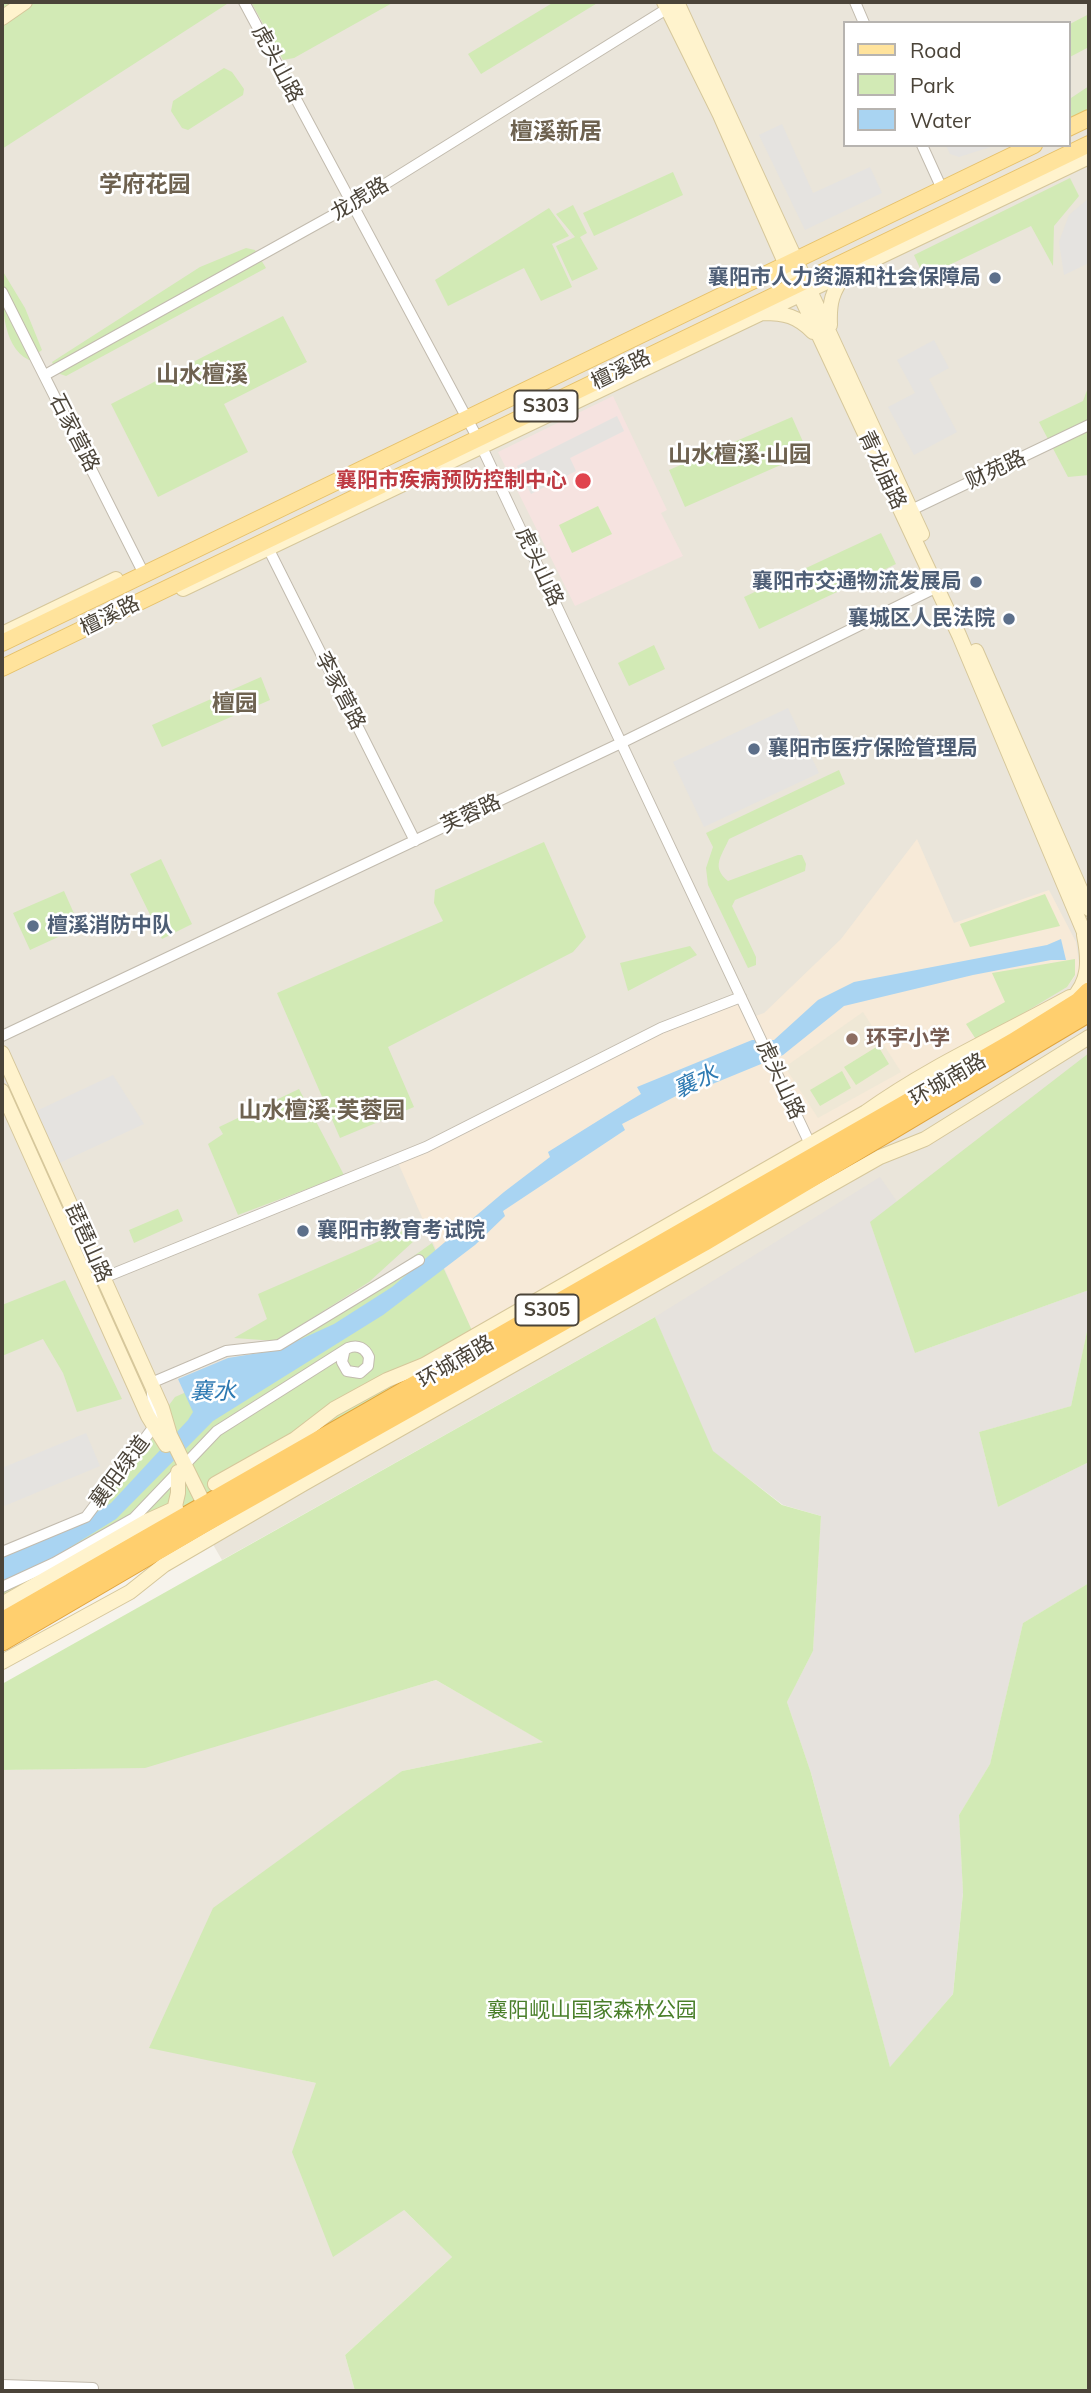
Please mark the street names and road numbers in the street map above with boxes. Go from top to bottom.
street label: 虎头山路 [246,21,308,107]
street label: 龙虎路 [327,172,393,226]
street label: 檀溪路 [587,345,655,395]
street label: 石家营路 [44,390,104,476]
road number: S303 [514,390,578,422]
street label: 青龙庙路 [853,427,911,513]
street label: 财苑路 [962,445,1030,495]
street label: 虎头山路 [510,524,568,610]
street label: 檀溪路 [76,591,144,641]
street label: 李家营路 [310,648,370,734]
street label: 芙蓉路 [437,789,505,839]
street label: 虎头山路 [751,1037,809,1123]
street label: 环城南路 [905,1048,991,1112]
street label: 琵琶山路 [59,1200,117,1286]
road number: S305 [516,1294,578,1326]
street label: 环城南路 [413,1330,499,1394]
street label: 襄阳绿道 [85,1431,155,1513]

